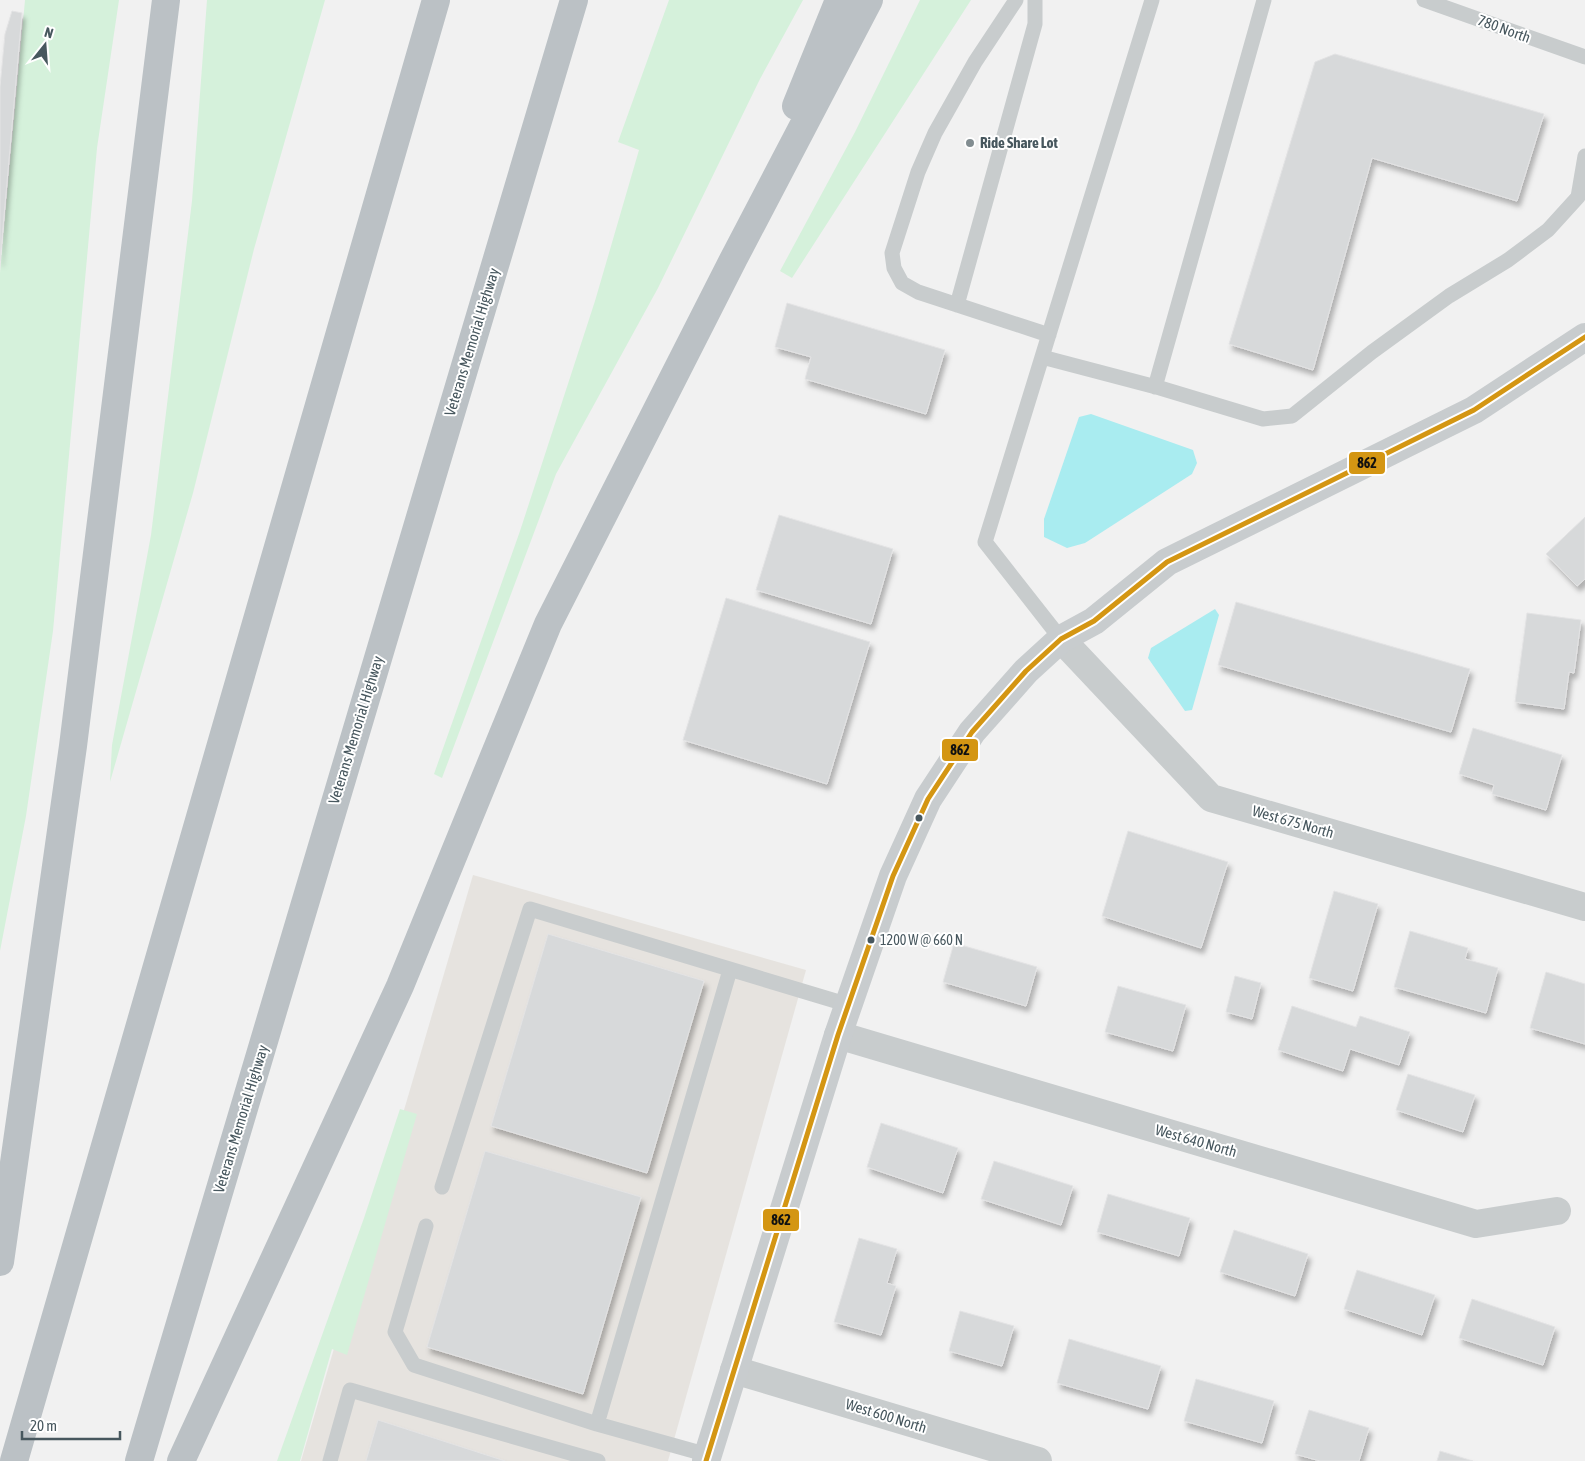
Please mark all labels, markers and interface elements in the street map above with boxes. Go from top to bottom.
street label: 780 North [1475,11,1533,46]
north arrow [20,20,70,70]
text: N [43,24,55,41]
place label: Ride Share Lot [980,134,1059,151]
marker: Ride Share Lot [964,137,976,149]
street label: Veterans Memorial Highway [441,266,502,418]
line badge: 862 [1348,451,1386,475]
text: 862 [1357,455,1377,471]
street label: Veterans Memorial Highway [325,654,386,806]
line badge: 862 [941,738,979,762]
text: 862 [950,742,970,758]
street label: West 675 North [1250,802,1336,841]
unlabelled marker [914,813,924,823]
place label: 1200 W @ 660 N [880,932,963,948]
marker: 1200 W @ 660 N [866,935,876,945]
street label: Veterans Memorial Highway [210,1043,271,1195]
street label: West 640 North [1153,1121,1239,1160]
line badge: 862 [762,1208,800,1232]
text: 862 [771,1212,791,1228]
street label: West 600 North [844,1395,929,1436]
scale bar [22,1408,120,1440]
text: 20 m [30,1417,57,1434]

